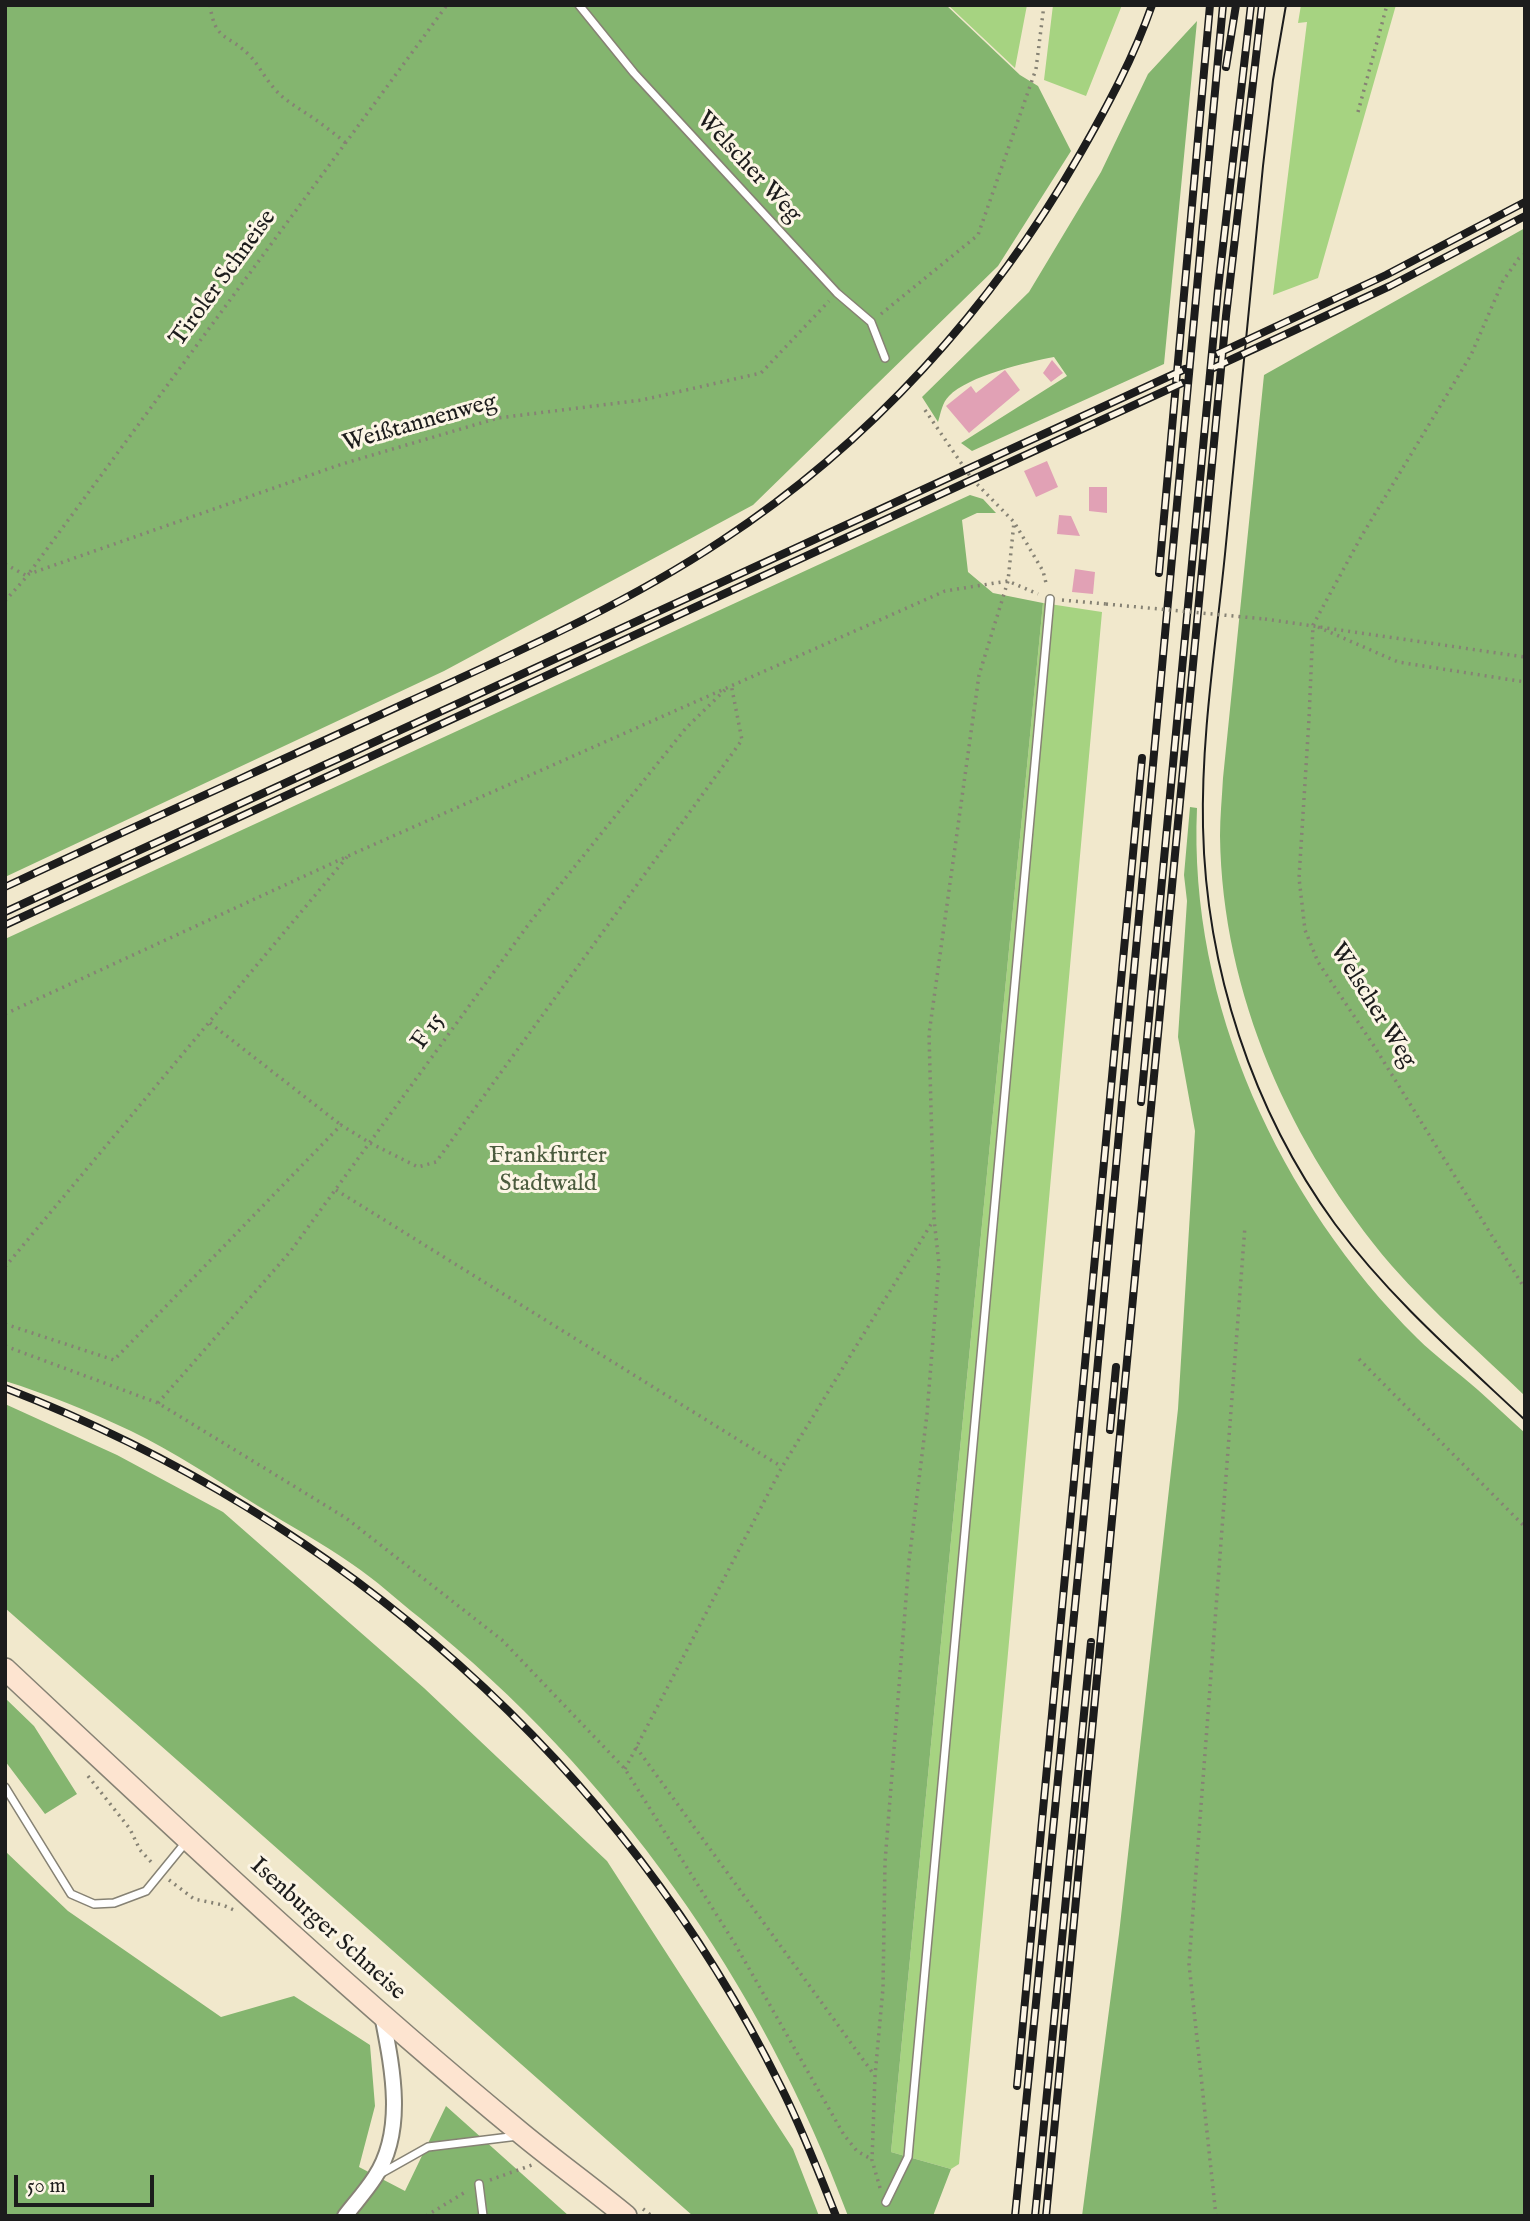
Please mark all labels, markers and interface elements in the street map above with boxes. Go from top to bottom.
street label: Welscher Weg [689,106,807,230]
street label: Tiroler Schneise [165,205,283,353]
street label: Weißtannenweg [340,388,500,460]
street label: Welscher Weg [1322,938,1422,1074]
street label: F 15 [406,1008,452,1056]
park label: Frankfurter Stadtwald [489,1143,607,1199]
street label: Isenburger Schneise [243,1853,411,2007]
scale bar [18,2162,158,2206]
text: 50 m [27,2173,66,2200]

